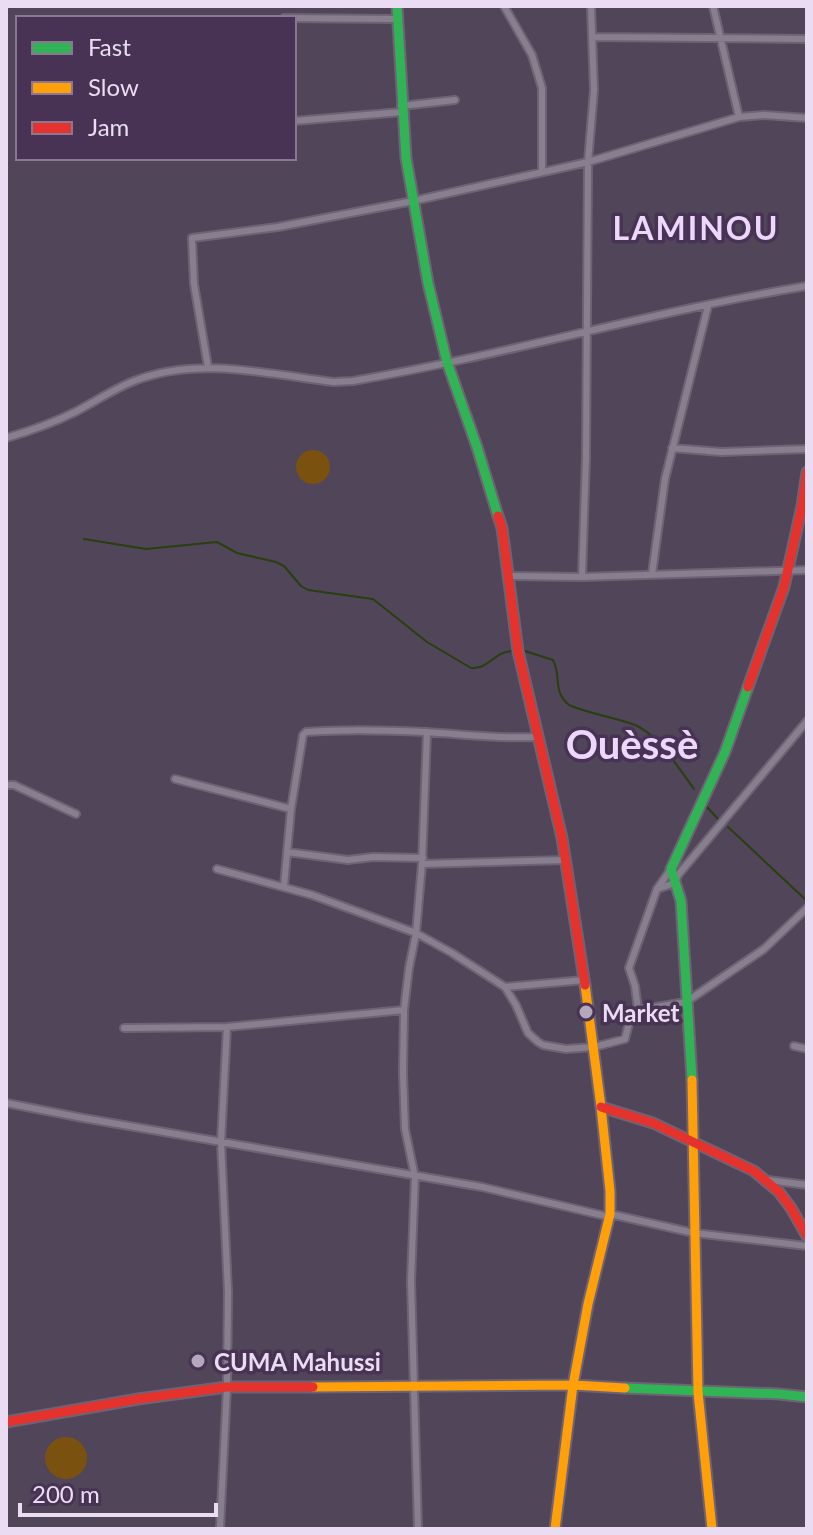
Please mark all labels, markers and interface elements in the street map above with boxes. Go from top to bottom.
legend [16,16,296,160]
text: Fast [88,32,131,61]
text: Slow [88,72,139,101]
text: Jam [88,112,129,141]
district label: LAMINOU [613,208,779,247]
district label: Ouèssè [566,720,698,768]
place label: Market [602,998,679,1027]
marker: Market [577,1003,595,1021]
place label: CUMA Mahussi [214,1347,381,1376]
marker: CUMA Mahussi [189,1352,207,1370]
scale bar [20,1467,216,1517]
text: 200 m [32,1479,100,1508]

